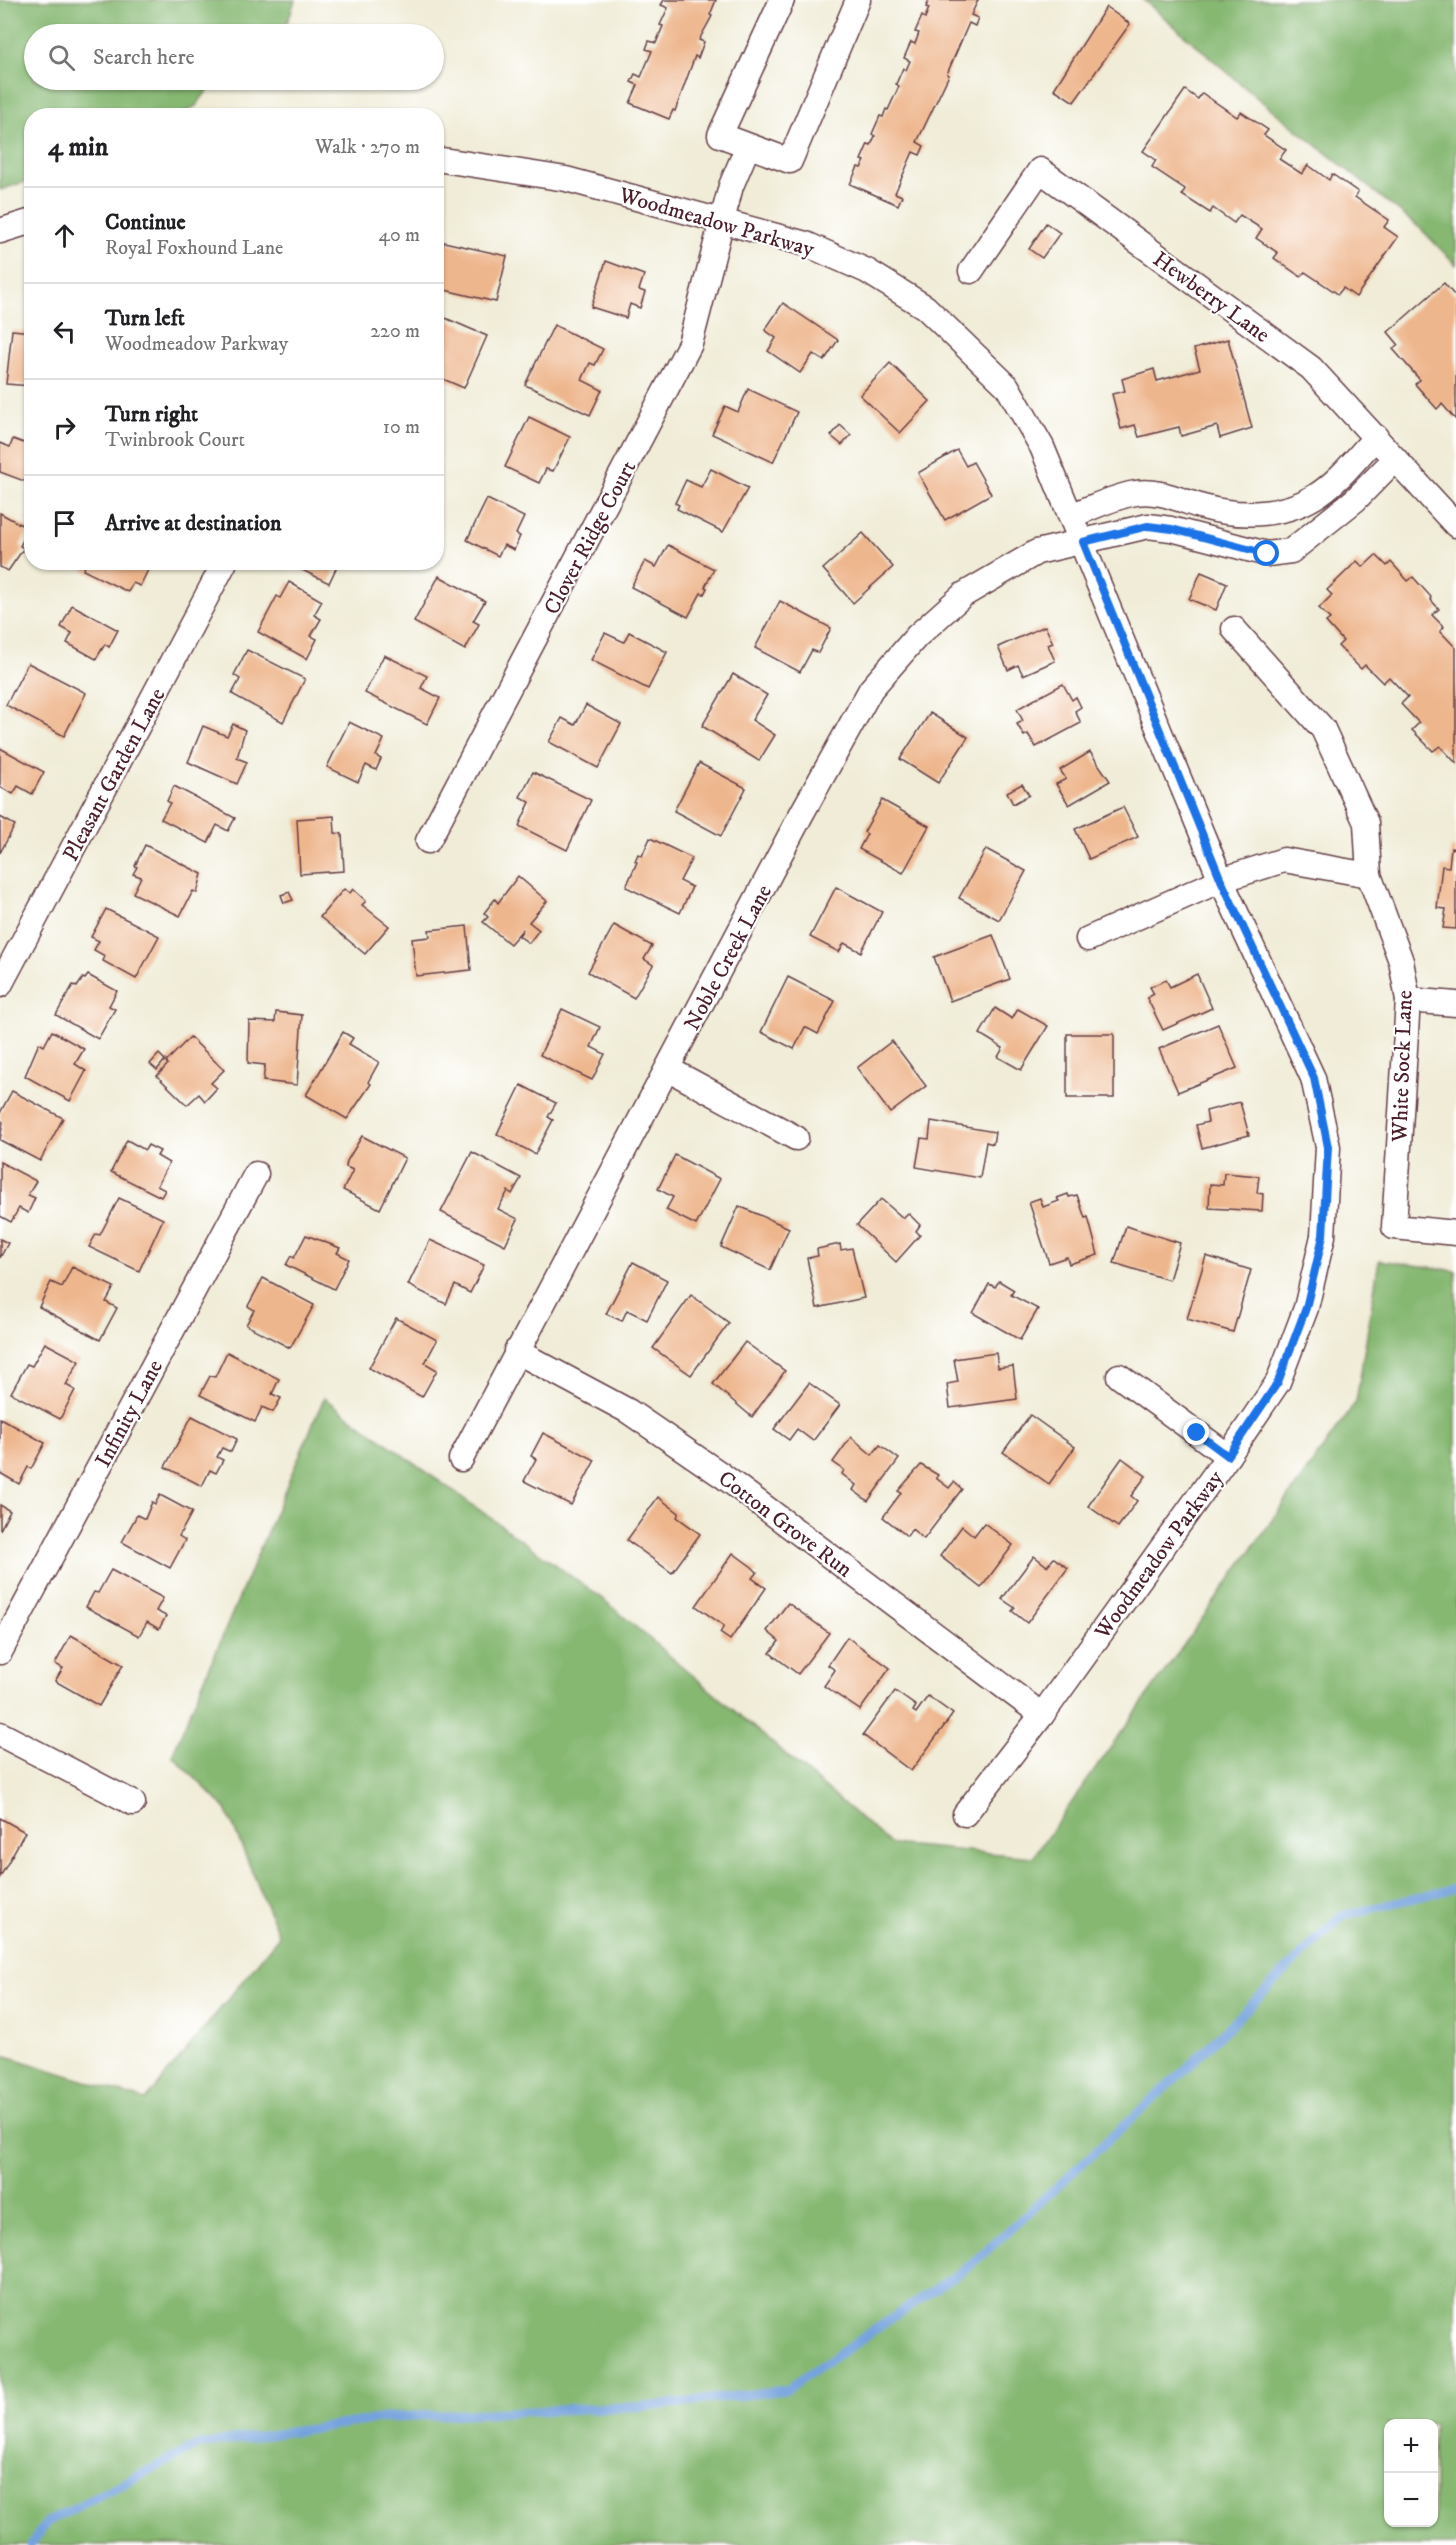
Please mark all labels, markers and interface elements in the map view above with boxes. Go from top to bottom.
search box [24,24,444,90]
icon: search [45,41,78,74]
text: Search here [93,44,195,71]
text: 4 min [48,131,108,164]
text: Walk · 270 m [315,135,420,160]
street label: Woodmeadow Parkway [615,181,818,263]
text: Continue [105,209,186,236]
icon: ahead [48,219,81,252]
text: 40 m [378,223,420,248]
text: Royal Foxhound Lane [105,236,283,261]
street label: Hewberry Lane [1147,246,1275,349]
text: Turn left [105,305,185,332]
icon: left [48,315,81,348]
text: 220 m [370,319,420,344]
text: Woodmeadow Parkway [105,332,288,357]
text: Turn right [105,401,198,428]
icon: right [48,411,81,444]
text: 10 m [383,415,420,440]
text: Twinbrook Court [105,428,245,453]
street label: Clover Ridge Court [538,456,642,619]
icon: arrive [48,507,81,540]
text: Arrive at destination [105,510,282,537]
route start [1253,540,1279,566]
street label: Pleasant Garden Lane [57,683,171,866]
street label: Noble Creek Lane [679,880,778,1035]
street label: White Sock Lane [1386,990,1419,1143]
street label: Infinity Lane [90,1355,169,1472]
route end [1183,1419,1209,1445]
street label: Cotton Grove Run [713,1465,858,1584]
street label: Woodmeadow Parkway [1088,1465,1230,1645]
map controls [1384,2419,1438,2527]
button: + [1384,2419,1438,2473]
button: − [1384,2473,1438,2527]

